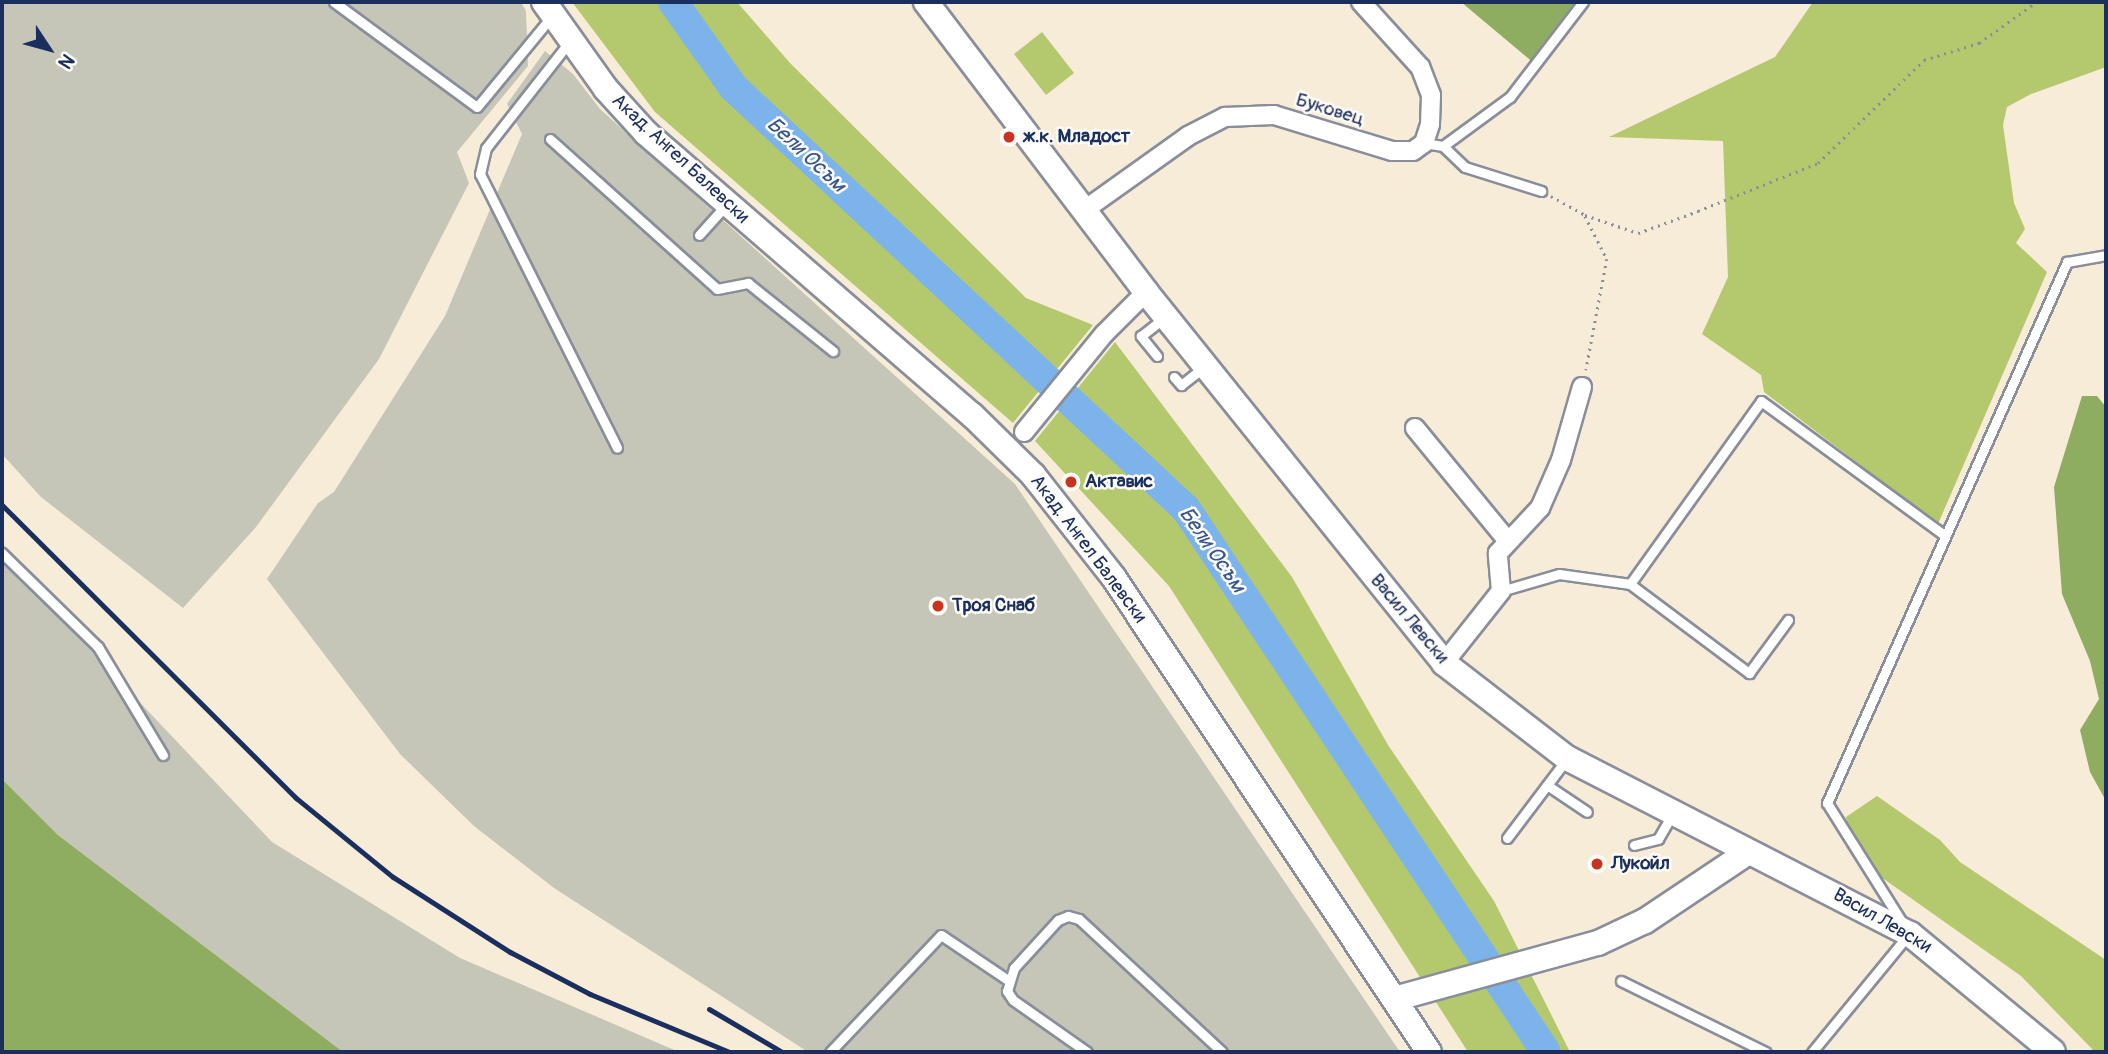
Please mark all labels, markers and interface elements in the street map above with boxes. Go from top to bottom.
north arrow [14,14,84,84]
text: N [53,49,79,74]
street label: Буковец [1293,89,1367,131]
street label: Акад. Ангел Балевски [607,90,753,228]
water label: Бели Осъм [761,112,851,198]
place label: ж.к. Младост [1023,126,1130,148]
marker: ж.к. Младост [1001,129,1017,145]
street label: Акад. Ангел Балевски [1025,471,1151,627]
place label: Актавис [1085,471,1153,493]
marker: Актавис [1063,474,1079,490]
water label: Бели Осъм [1173,502,1251,598]
street label: Васил Левски [1365,570,1453,668]
place label: Троя Снаб [952,595,1035,617]
marker: Троя Снаб [930,598,946,614]
place label: Лукойл [1611,853,1670,875]
marker: Лукойл [1589,856,1605,872]
street label: Васил Левски [1829,884,1935,958]

